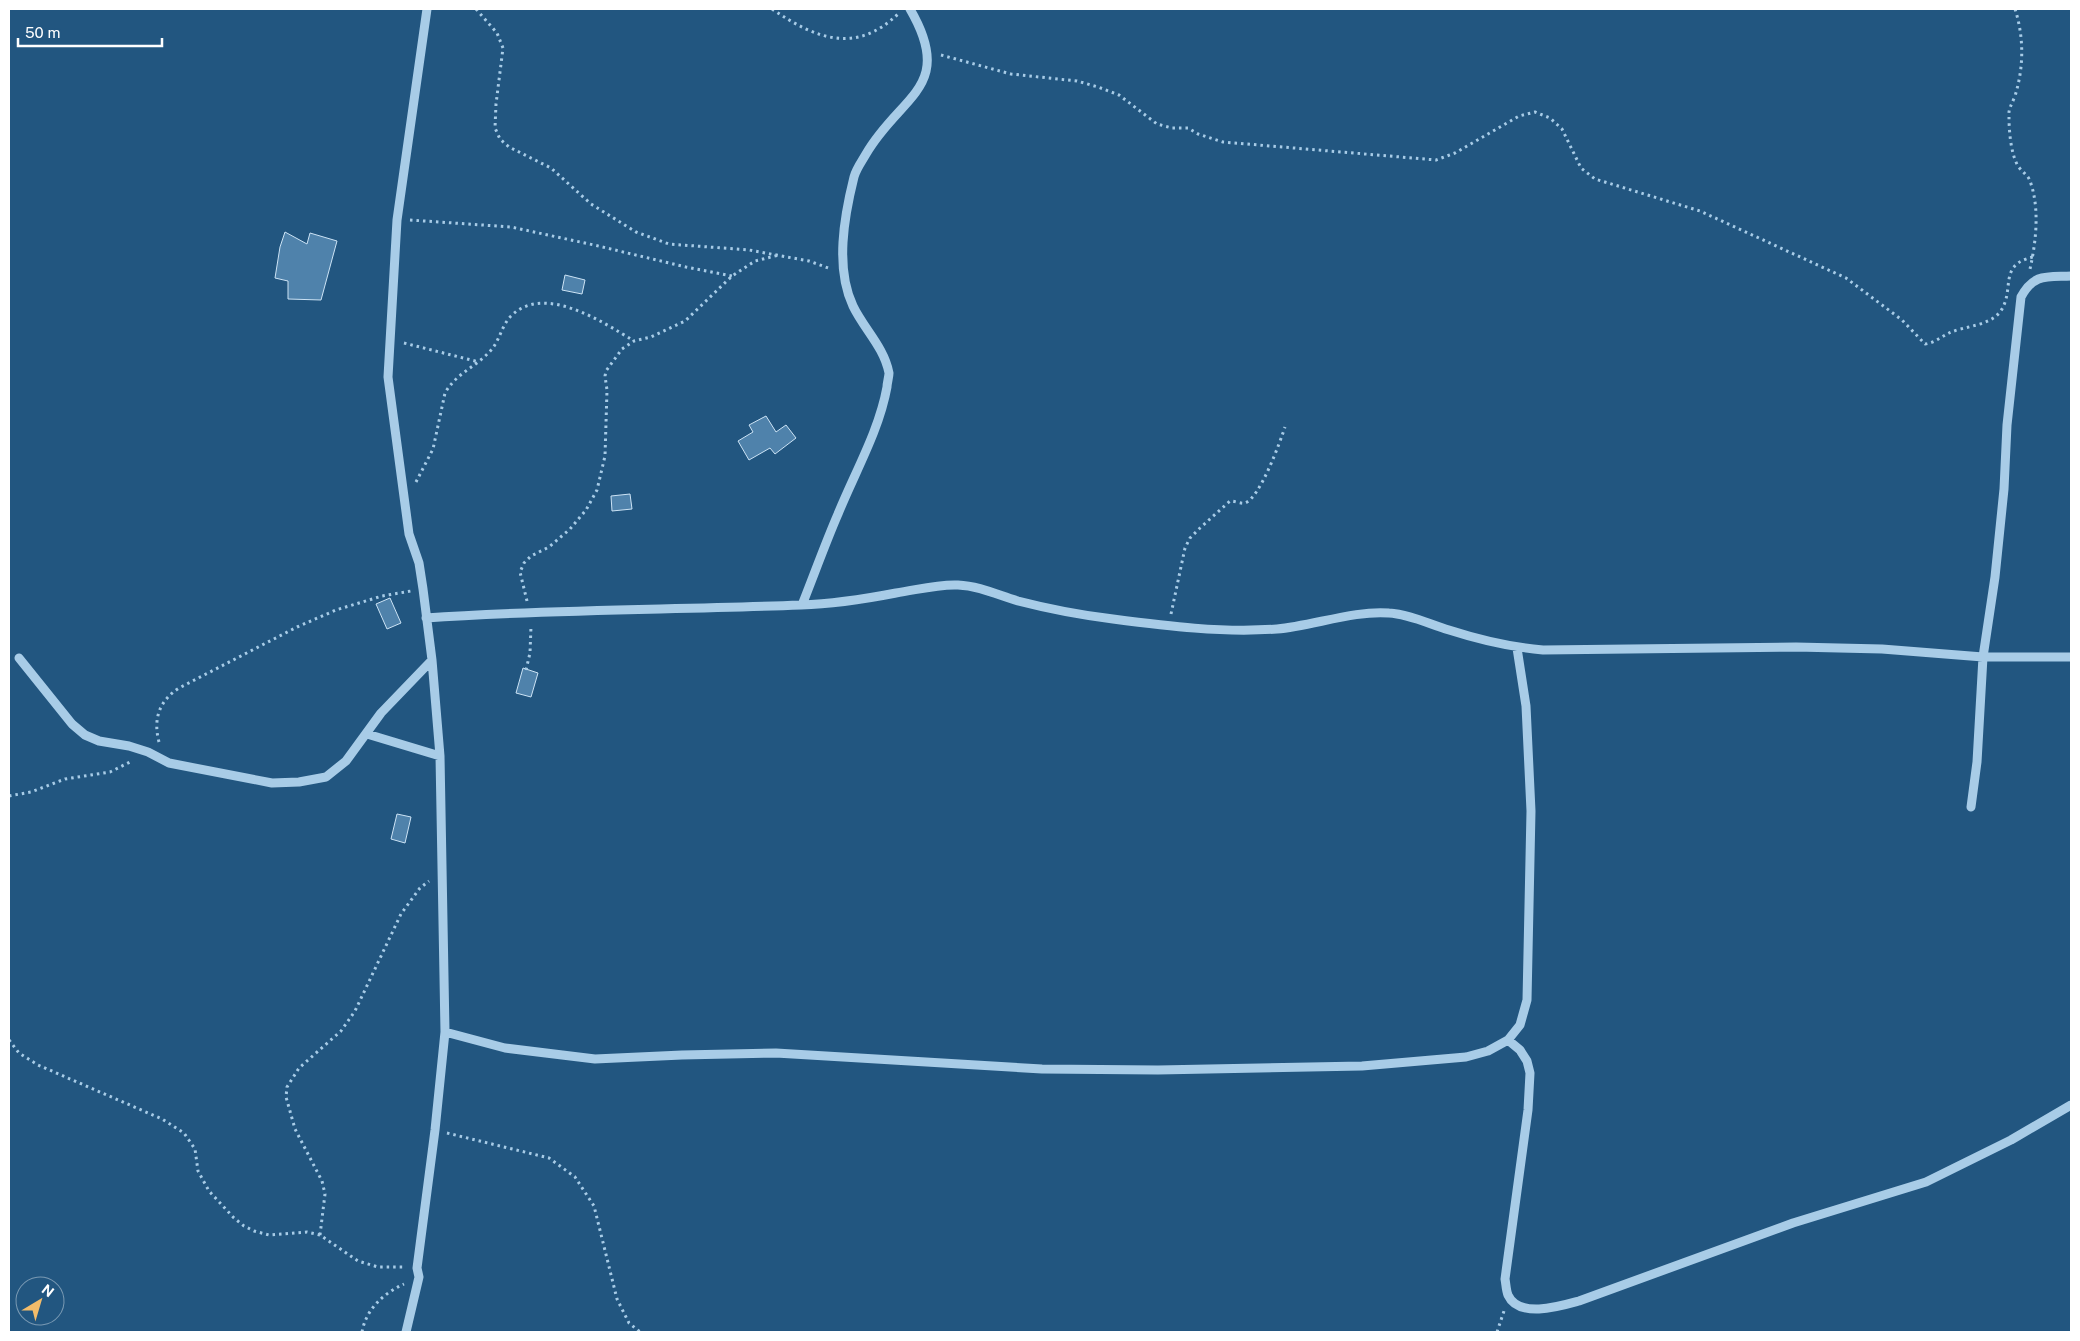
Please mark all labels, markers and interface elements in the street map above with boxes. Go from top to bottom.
scale bar [18,15,161,47]
text: 50 m [25,24,60,41]
north arrow [15,1276,65,1326]
text: N [39,1281,57,1300]

